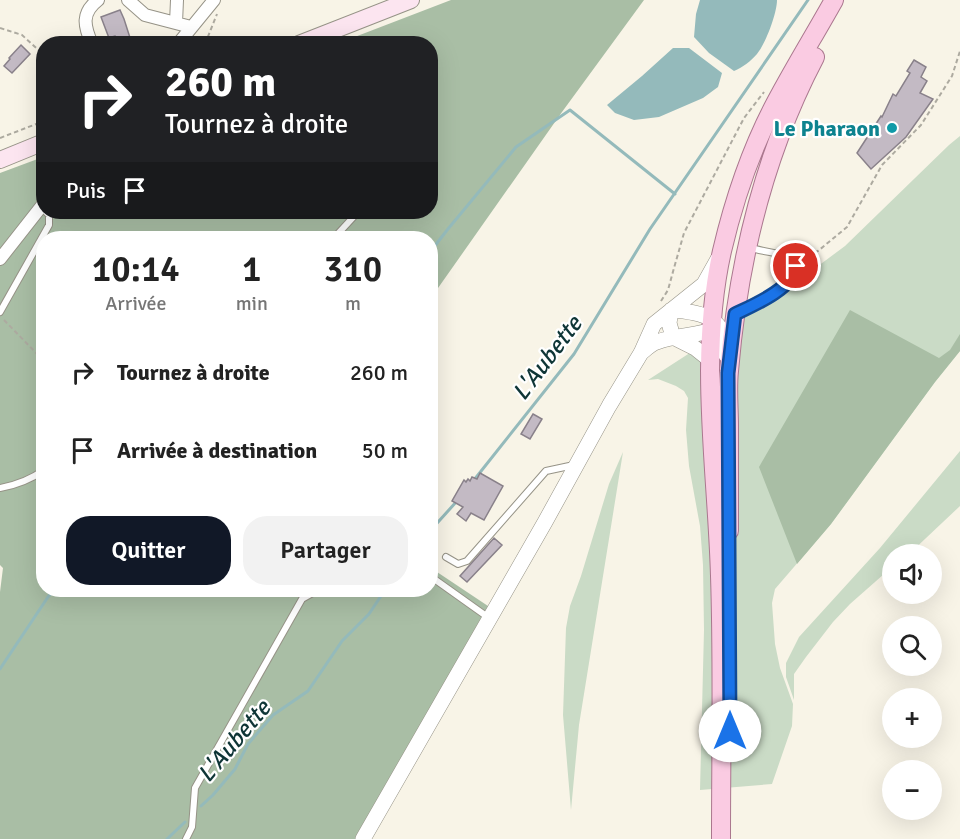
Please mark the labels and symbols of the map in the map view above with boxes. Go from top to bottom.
place label: Le Pharaon [774,115,880,142]
marker: Le Pharaon [885,121,899,135]
pin [770,240,821,291]
water label: L'Aubette [506,309,589,406]
water label: L'Aubette [191,693,278,788]
position arrow [698,699,762,763]

